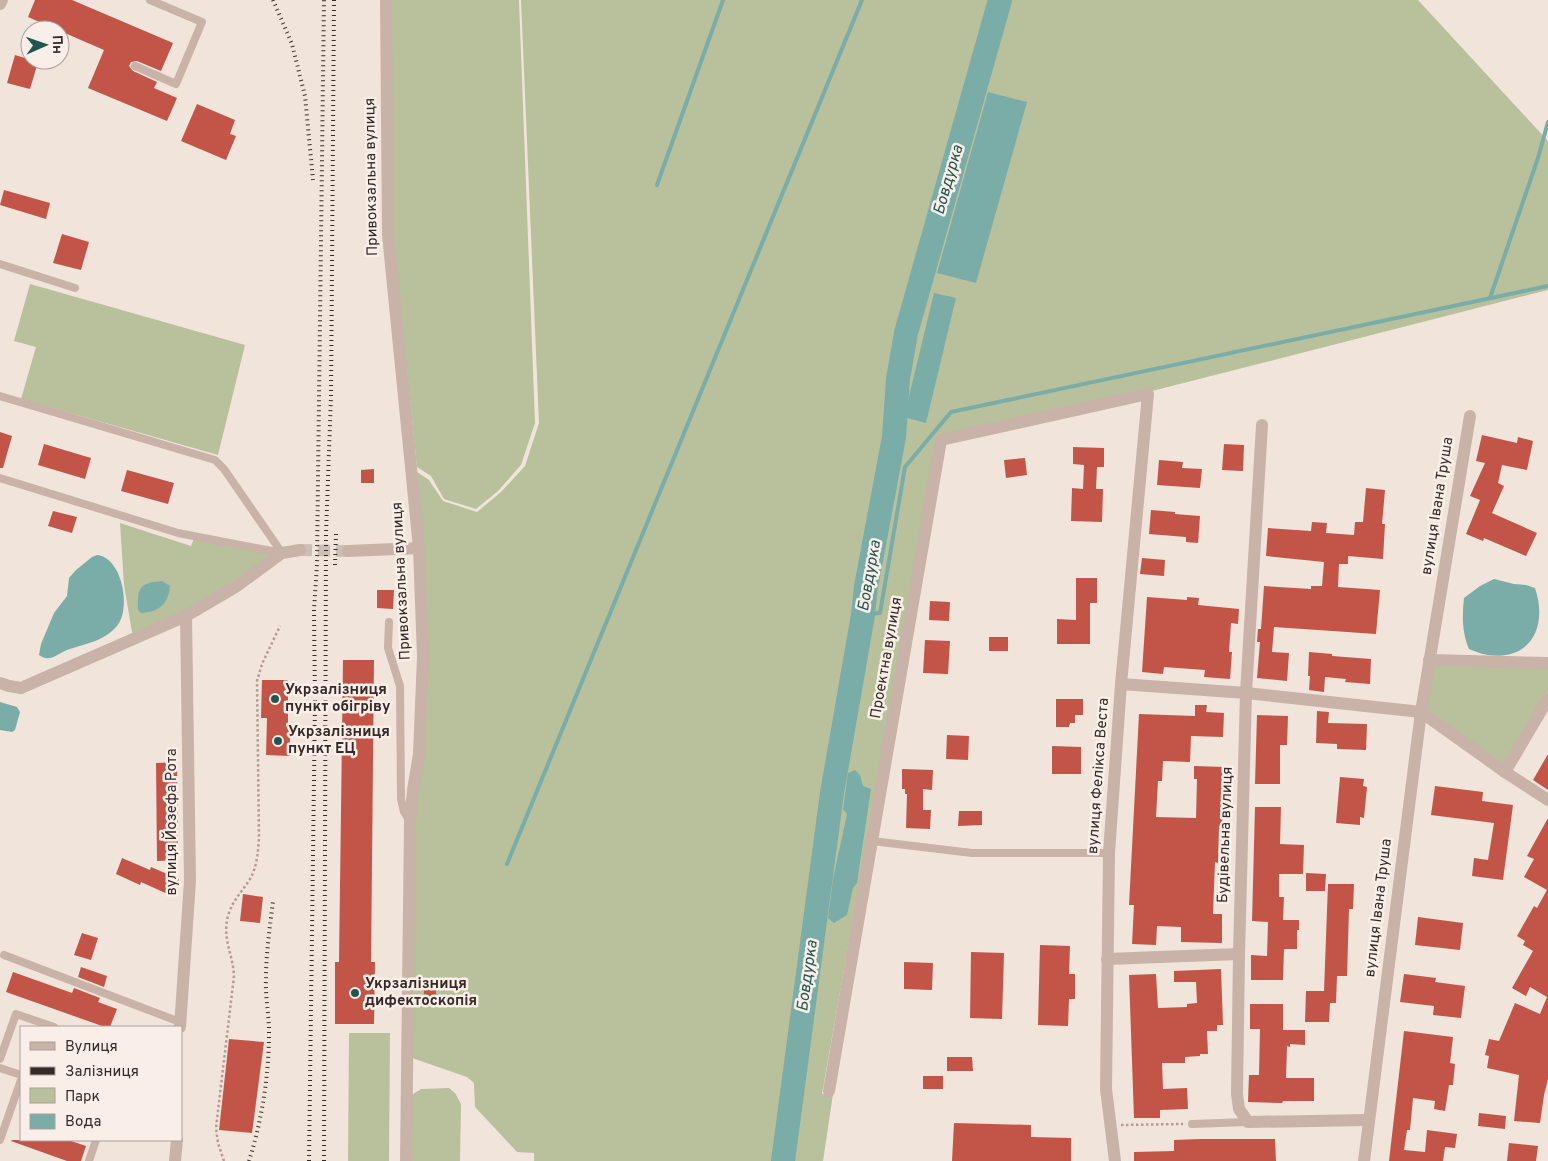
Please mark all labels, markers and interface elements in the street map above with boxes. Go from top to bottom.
north arrow [20,20,70,70]
text: Пн [48,35,65,54]
street label: Привокзальна вулиця [361,98,383,256]
water label: Бовдурка [930,142,969,217]
street label: вулиця Івана Труша [1418,436,1458,576]
street label: Привокзальна вулиця [388,501,416,661]
water label: Бовдурка [854,538,886,613]
street label: Проектна вулиця [867,596,907,720]
place label: Укрзалізниця пункт обігріву [285,681,391,717]
marker: Укрзалізниця пункт обігріву [269,693,281,705]
street label: вулиця Фелікса Веста [1084,697,1114,855]
place label: Укрзалізниця пункт ЕЦ [288,723,390,759]
marker: Укрзалізниця пункт ЕЦ [272,735,284,747]
street label: вулиця Йозефа Рота [161,748,182,896]
street label: Будівельна вулиця [1214,766,1238,904]
street label: вулиця Івана Труша [1361,838,1397,978]
water label: Бовдурка [793,938,823,1013]
place label: Укрзалізниця дифектоскопія [365,975,477,1011]
marker: Укрзалізниця дифектоскопія [349,987,361,999]
legend [20,1026,182,1141]
text: Вулиця [65,1038,118,1057]
text: Залізниця [65,1063,139,1082]
text: Парк [65,1088,100,1107]
text: Вода [65,1113,101,1132]

